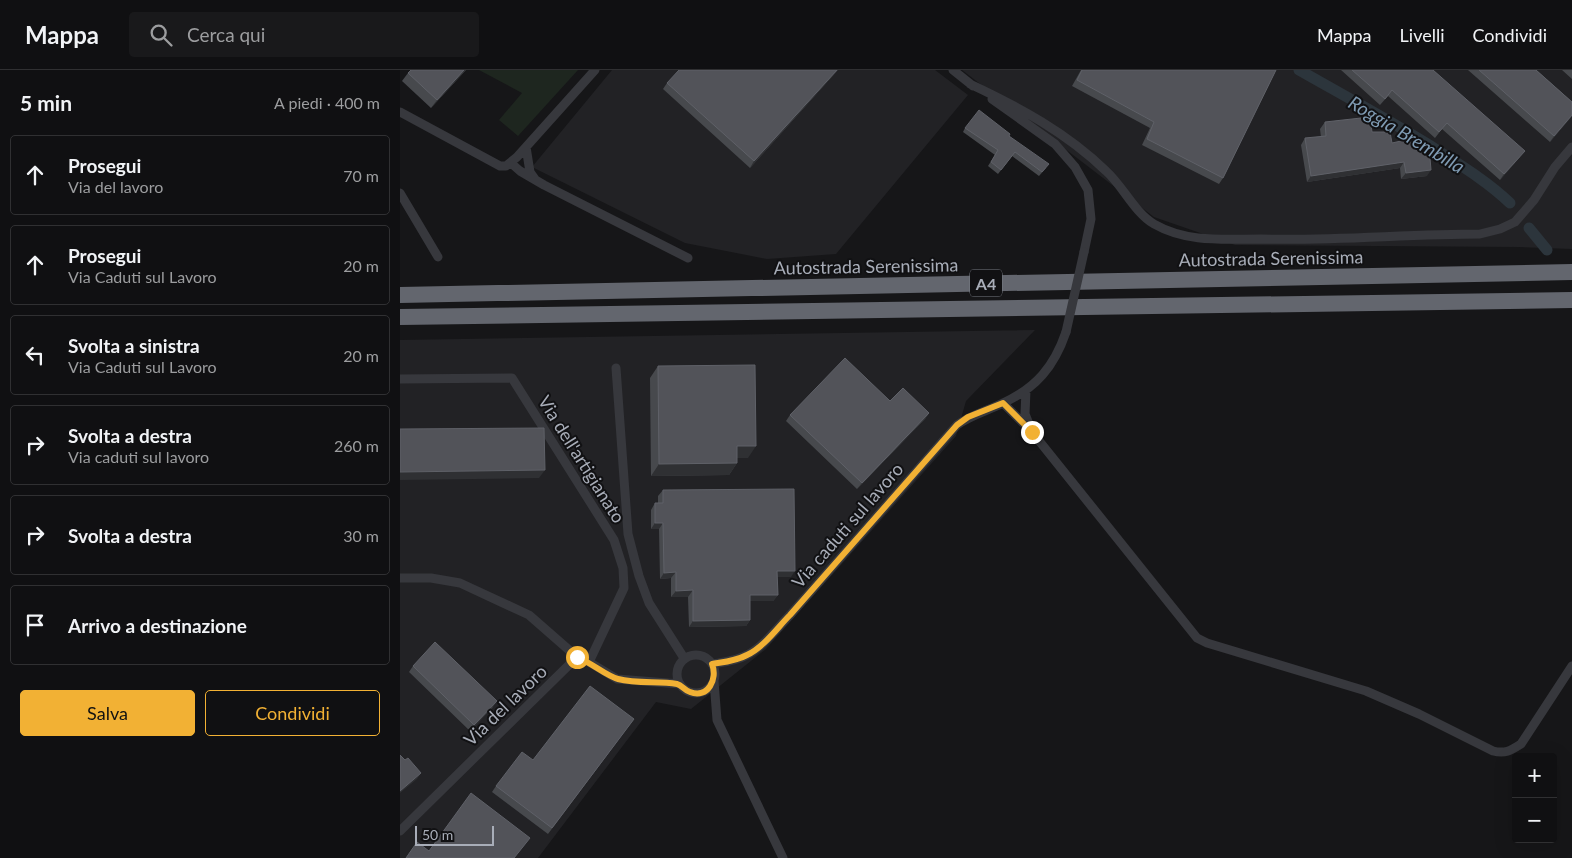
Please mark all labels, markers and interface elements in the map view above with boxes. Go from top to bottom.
search box [129,12,479,57]
text: Mappa [25,20,99,49]
icon: search [147,21,175,49]
text: Cerca qui [187,23,265,46]
text: Mappa [1317,24,1372,46]
text: Livelli [1400,24,1444,46]
text: Condividi [1472,24,1547,46]
text: 5 min [20,90,72,115]
water label: Roggia Brembilla [1345,90,1469,178]
text: A piedi · 400 m [274,93,380,112]
text: Prosegui [68,154,141,177]
icon: ahead [21,161,49,189]
text: 70 m [343,166,379,185]
text: Via del lavoro [68,177,163,196]
text: Prosegui [68,244,141,267]
street label: Autostrada Serenissima [1178,245,1364,271]
icon: ahead [21,251,49,279]
street label: Autostrada Serenissima [773,253,959,279]
text: 20 m [343,256,379,275]
text: Via Caduti sul Lavoro [68,267,217,286]
road number: A4 [970,270,1002,297]
text: Svolta a sinistra [68,334,200,357]
icon: left [21,341,49,369]
text: 20 m [343,346,379,365]
text: Via Caduti sul Lavoro [68,357,217,376]
street label: Via dell'artigianato [534,391,630,527]
route end [1021,421,1044,444]
text: Svolta a destra [68,424,192,447]
icon: right [21,431,49,459]
text: 260 m [334,436,379,455]
text: Via caduti sul lavoro [68,447,209,466]
street label: Via caduti sul lavoro [787,458,907,592]
icon: right [21,521,49,549]
text: Svolta a destra [68,524,192,547]
text: 30 m [343,526,379,545]
icon: arrive [21,611,49,639]
text: Arrivo a destinazione [68,614,247,637]
route start [566,646,589,669]
street label: Via del lavoro [459,660,551,750]
button: Salva [20,690,195,736]
button: Condividi [205,690,380,736]
map controls [1512,753,1557,843]
button: + [1512,753,1557,798]
button: − [1512,798,1557,843]
scale bar [415,823,494,846]
text: 50 m [422,826,453,843]

